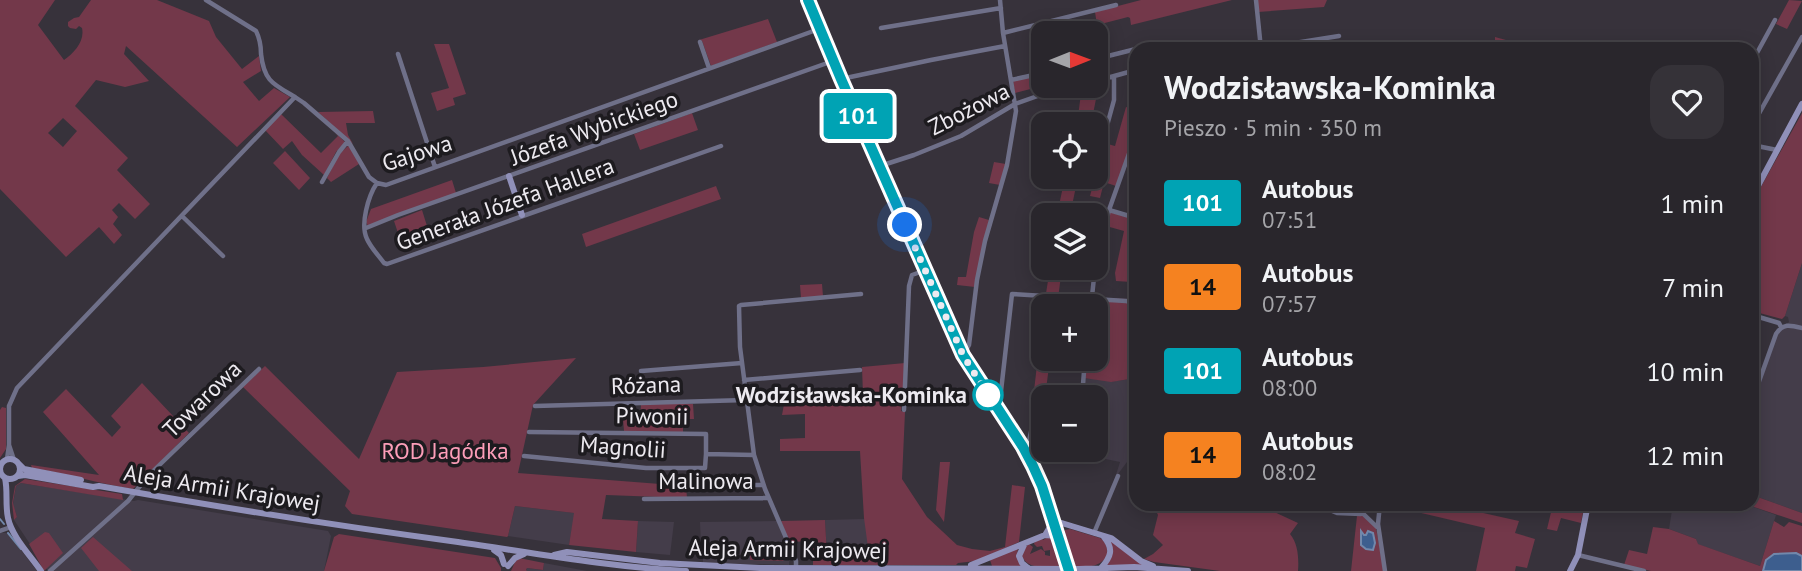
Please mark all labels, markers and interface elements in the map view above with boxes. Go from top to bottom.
north arrow [1031,21,1108,98]
map controls [1031,21,1108,462]
text: Wodzisławska-Kominka [1164,65,1496,108]
button: heart [1650,65,1724,139]
street label: Zbożowa [923,76,1014,141]
street label: Józefa Wybickiego [505,84,682,172]
line badge: 101 [818,93,898,139]
text: 101 [838,100,878,131]
button: locate [1031,112,1108,189]
text: Pieszo · 5 min · 350 m [1164,113,1382,142]
street label: Gajowa [378,128,456,177]
street label: Generała Józefa Hallera [392,151,618,256]
text: Autobus [1262,172,1354,205]
text: 101 [1182,187,1223,218]
text: 1 min [1661,187,1724,220]
button: layers [1031,203,1108,280]
text: 07:51 [1262,205,1317,234]
your location [887,207,922,242]
text: Autobus [1262,256,1354,289]
text: 14 [1189,271,1216,302]
text: 7 min [1662,271,1724,304]
text: 07:57 [1262,289,1317,318]
button: + [1031,294,1108,371]
text: Autobus [1262,340,1354,373]
street label: Towarowa [156,354,247,443]
text: 101 [1182,355,1223,386]
text: 10 min [1646,355,1724,388]
street label: Różana [610,369,682,400]
text: 08:00 [1262,373,1317,402]
place label: Wodzisławska-Kominka [736,380,967,409]
marker: Wodzisławska-Kominka [973,380,1003,410]
button: − [1031,385,1108,462]
street label: Piwonii [615,400,689,431]
text: Autobus [1262,424,1354,457]
street label: Magnolii [579,429,667,464]
park label: ROD Jagódka [381,436,509,465]
text: 14 [1189,439,1216,470]
text: 12 min [1646,439,1724,472]
text: 08:02 [1262,457,1317,486]
street label: Aleja Armii Krajowej [122,458,322,517]
street label: Malinowa [658,466,754,495]
street label: Aleja Armii Krajowej [688,532,888,565]

